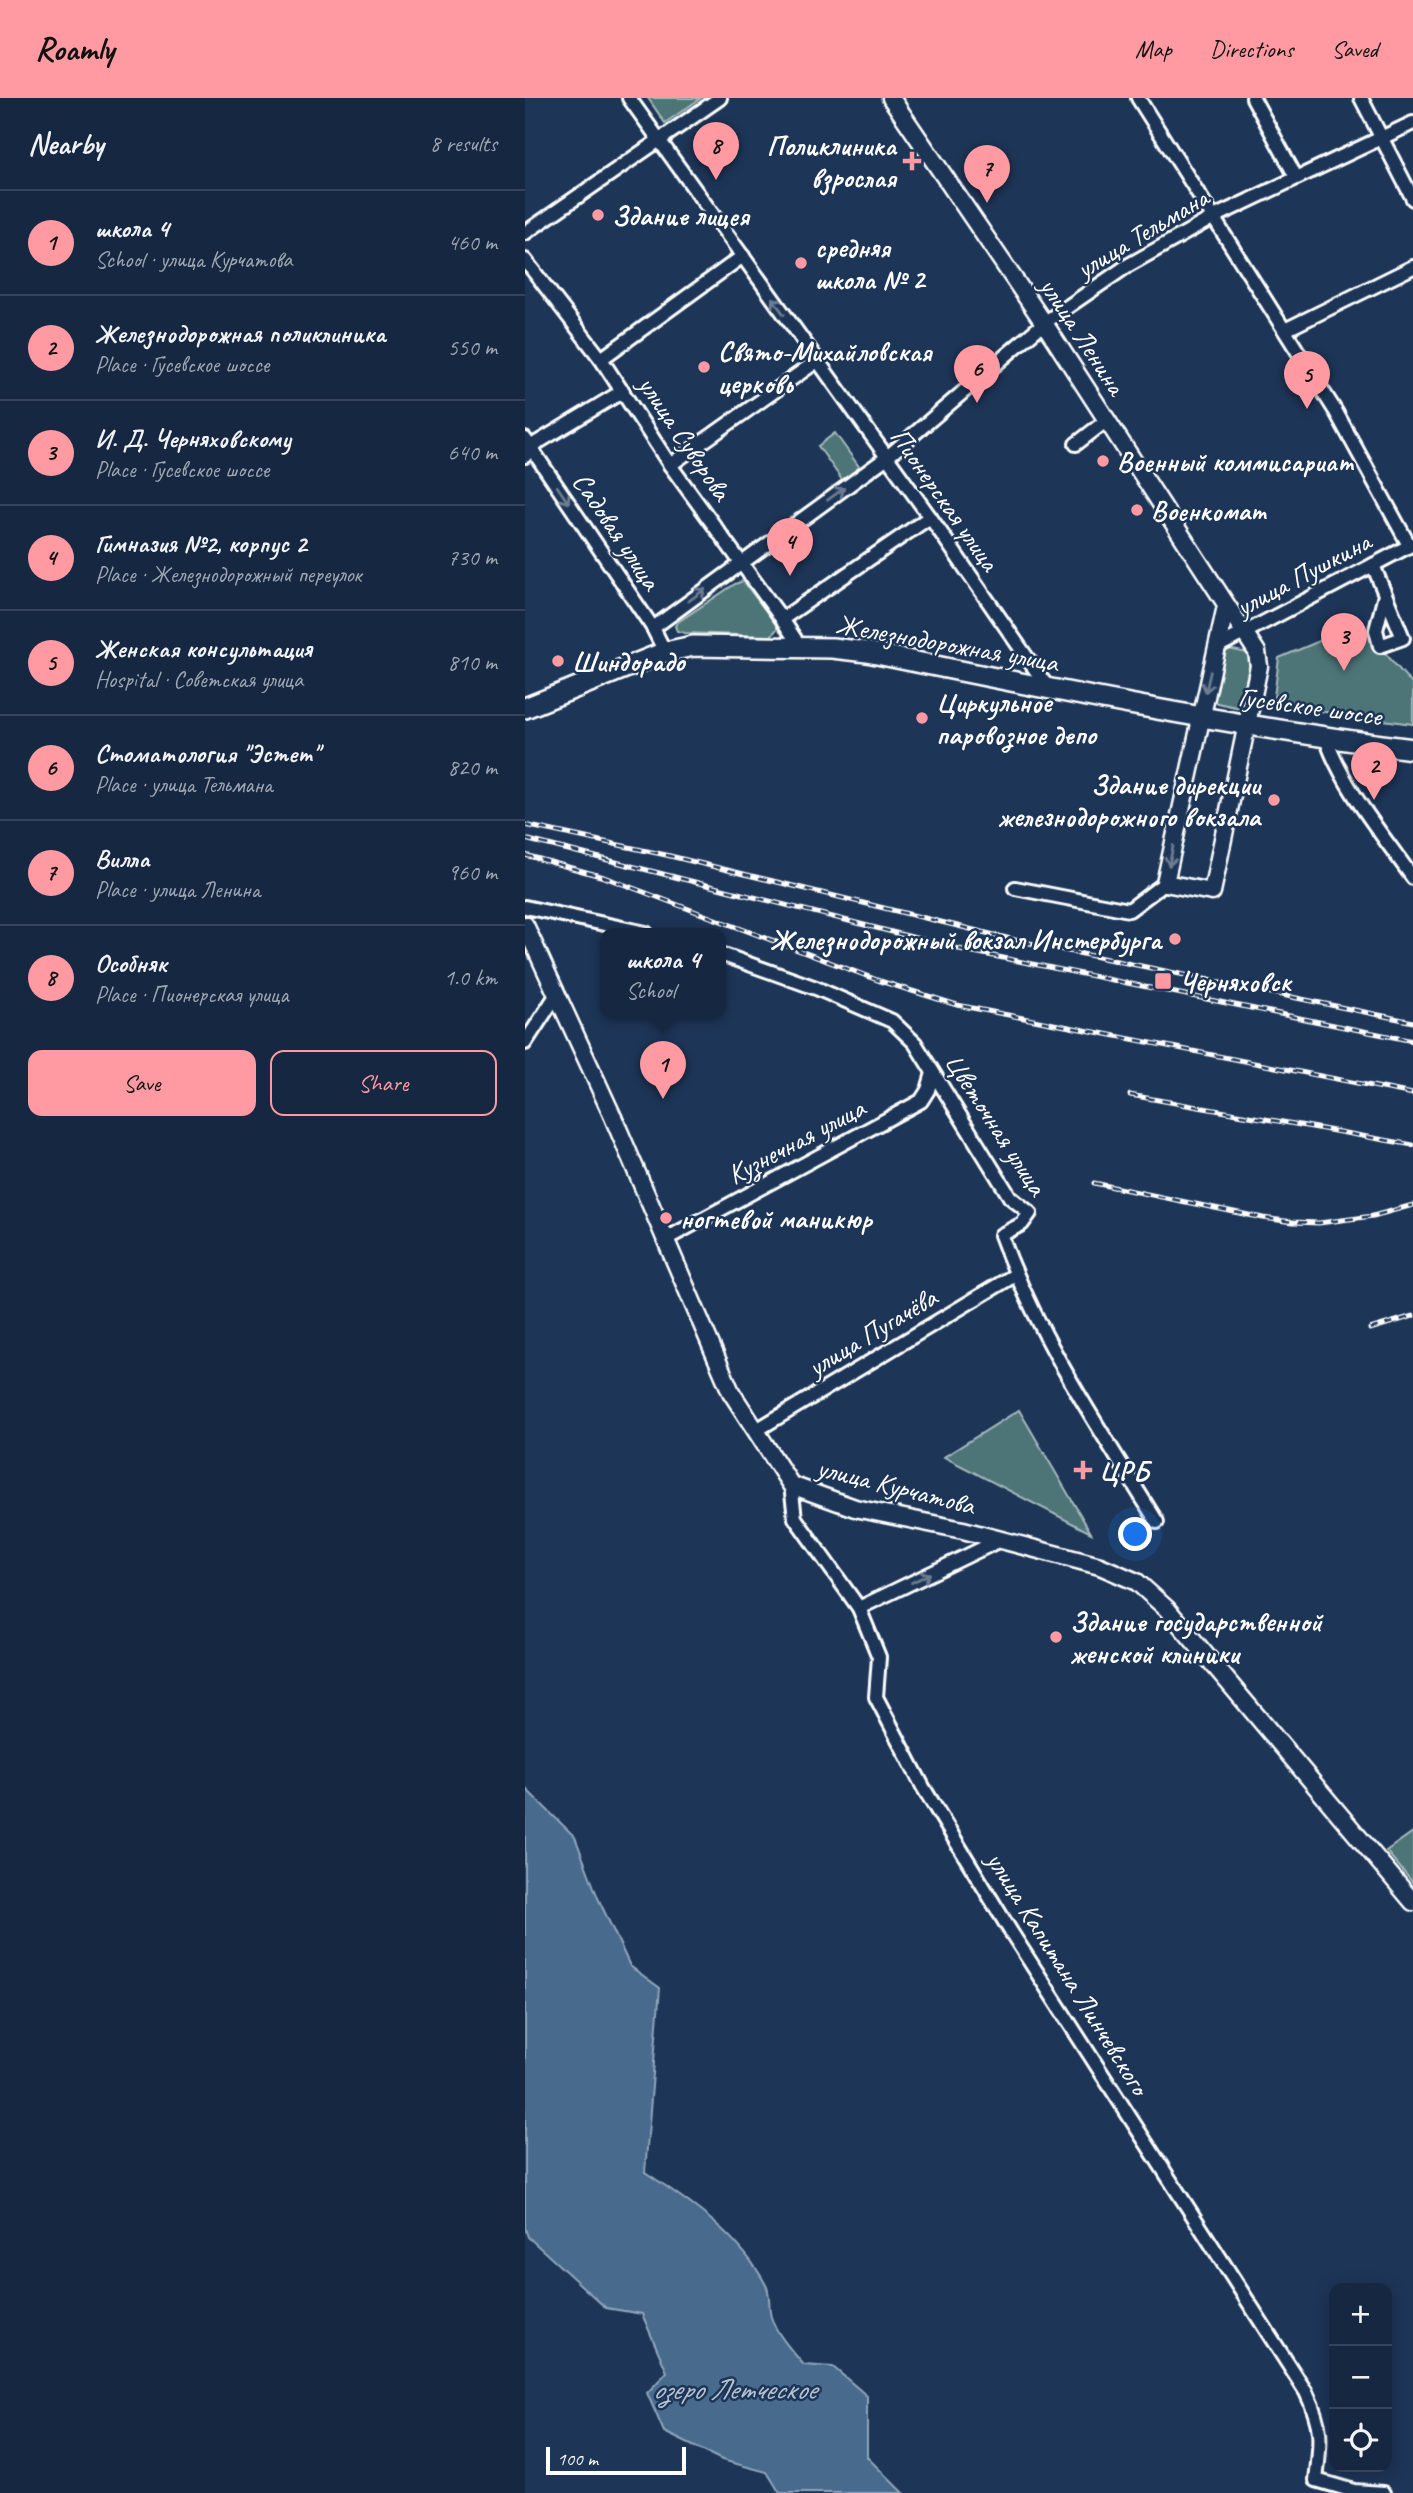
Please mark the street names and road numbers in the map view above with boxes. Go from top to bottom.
street label: улица Тельмана [1068,179,1217,287]
street label: улица Ленина [1031,269,1135,403]
street label: улица Суворова [629,367,740,508]
street label: Пионерская улица [883,420,1008,579]
street label: Садовая улица [565,466,670,598]
street label: улица Пушкина [1228,523,1379,625]
street label: Железнодорожная улица [833,606,1063,680]
street label: Гусевское шоссе [1236,679,1386,734]
street label: Цветочная улица [937,1046,1056,1203]
street label: Кузнечная улица [721,1089,873,1193]
street label: улица Пугачёва [799,1279,945,1385]
street label: улица Курчатова [812,1449,980,1523]
street label: улица Капитана Линчевского [978,1843,1159,2104]

